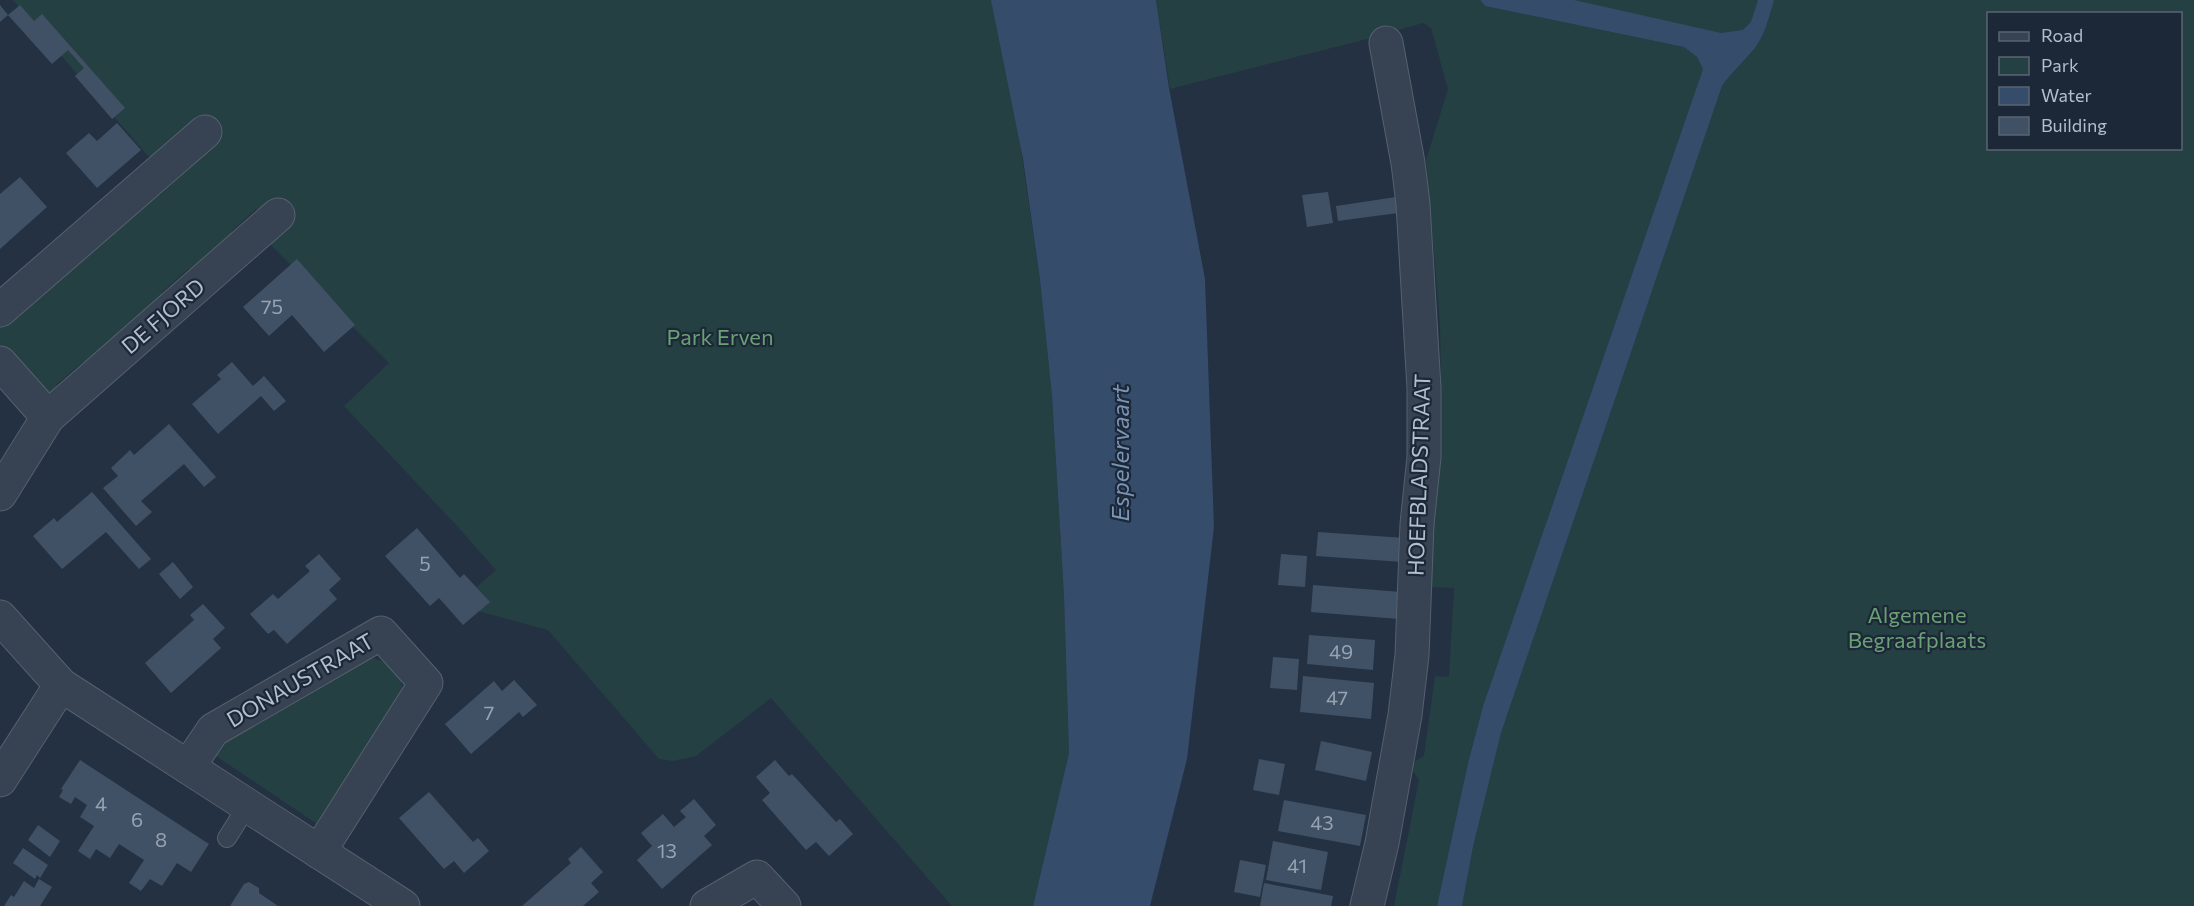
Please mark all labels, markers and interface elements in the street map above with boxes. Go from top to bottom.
legend [1987,12,2182,150]
text: Road [2041,24,2083,46]
text: Park [2041,54,2079,76]
text: Water [2041,84,2092,106]
text: Building [2041,114,2107,136]
street label: DE FJORD [116,272,210,359]
house number: 75 [261,294,283,318]
park label: Park Erven [666,323,774,350]
street label: HOEFBLADSTRAAT [1401,373,1436,577]
water label: Espelervaart [1105,383,1134,521]
house number: 5 [419,551,431,575]
park label: Algemene Begraafplaats [1848,601,1986,653]
street label: DONAUSTRAAT [221,627,378,733]
house number: 49 [1329,639,1353,663]
house number: 47 [1326,685,1348,709]
house number: 7 [484,700,494,724]
house number: 4 [95,791,107,815]
house number: 6 [131,807,143,831]
house number: 43 [1310,810,1334,834]
house number: 8 [155,827,167,851]
house number: 13 [657,838,677,862]
house number: 41 [1287,853,1307,877]

